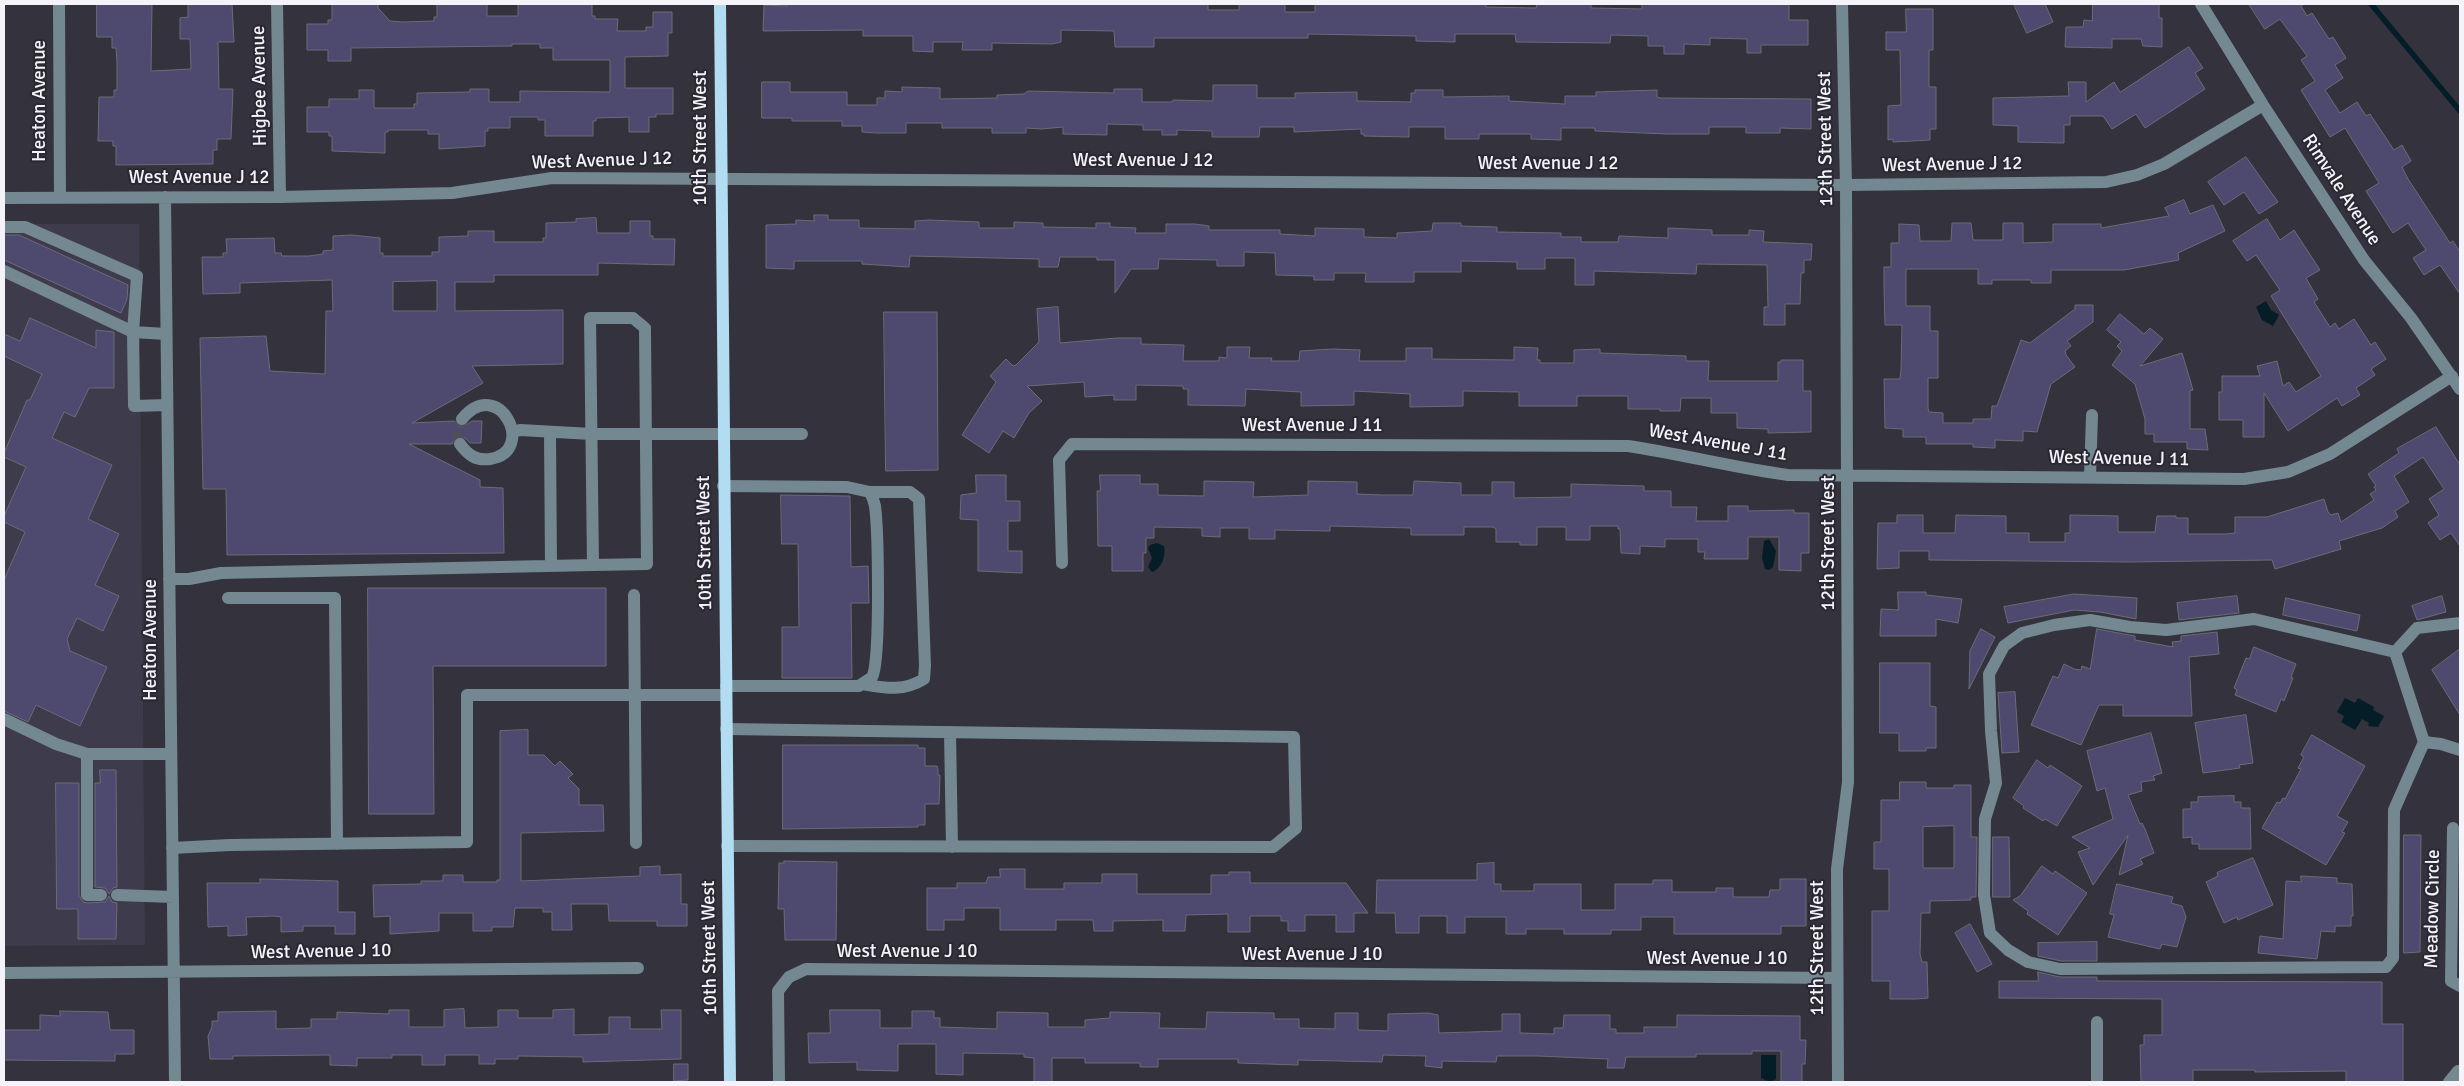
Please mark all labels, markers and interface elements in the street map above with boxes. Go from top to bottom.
street label: Higbee Avenue [248,25,272,147]
street label: Heaton Avenue [29,40,51,162]
street label: 10th Street West [690,70,712,206]
street label: 12th Street West [1813,71,1839,207]
street label: Rimvale Avenue [2297,130,2385,250]
street label: West Avenue J 12 [531,147,673,175]
street label: West Avenue J 12 [1073,150,1213,172]
street label: West Avenue J 12 [1881,152,2023,178]
street label: West Avenue J 12 [1478,153,1618,175]
street label: West Avenue J 12 [129,167,269,189]
street label: West Avenue J 11 [1242,415,1382,437]
street label: West Avenue J 11 [1647,420,1789,466]
street label: West Avenue J 11 [2048,446,2190,472]
street label: 10th Street West [692,475,718,611]
street label: 12th Street West [1818,475,1840,611]
street label: Heaton Avenue [140,579,162,701]
street label: Meadow Circle [2421,849,2445,969]
street label: 10th Street West [697,880,723,1016]
street label: 12th Street West [1807,880,1829,1016]
street label: West Avenue J 10 [250,939,392,965]
street label: West Avenue J 10 [837,941,977,963]
street label: West Avenue J 10 [1242,944,1382,966]
street label: West Avenue J 10 [1647,948,1787,970]

